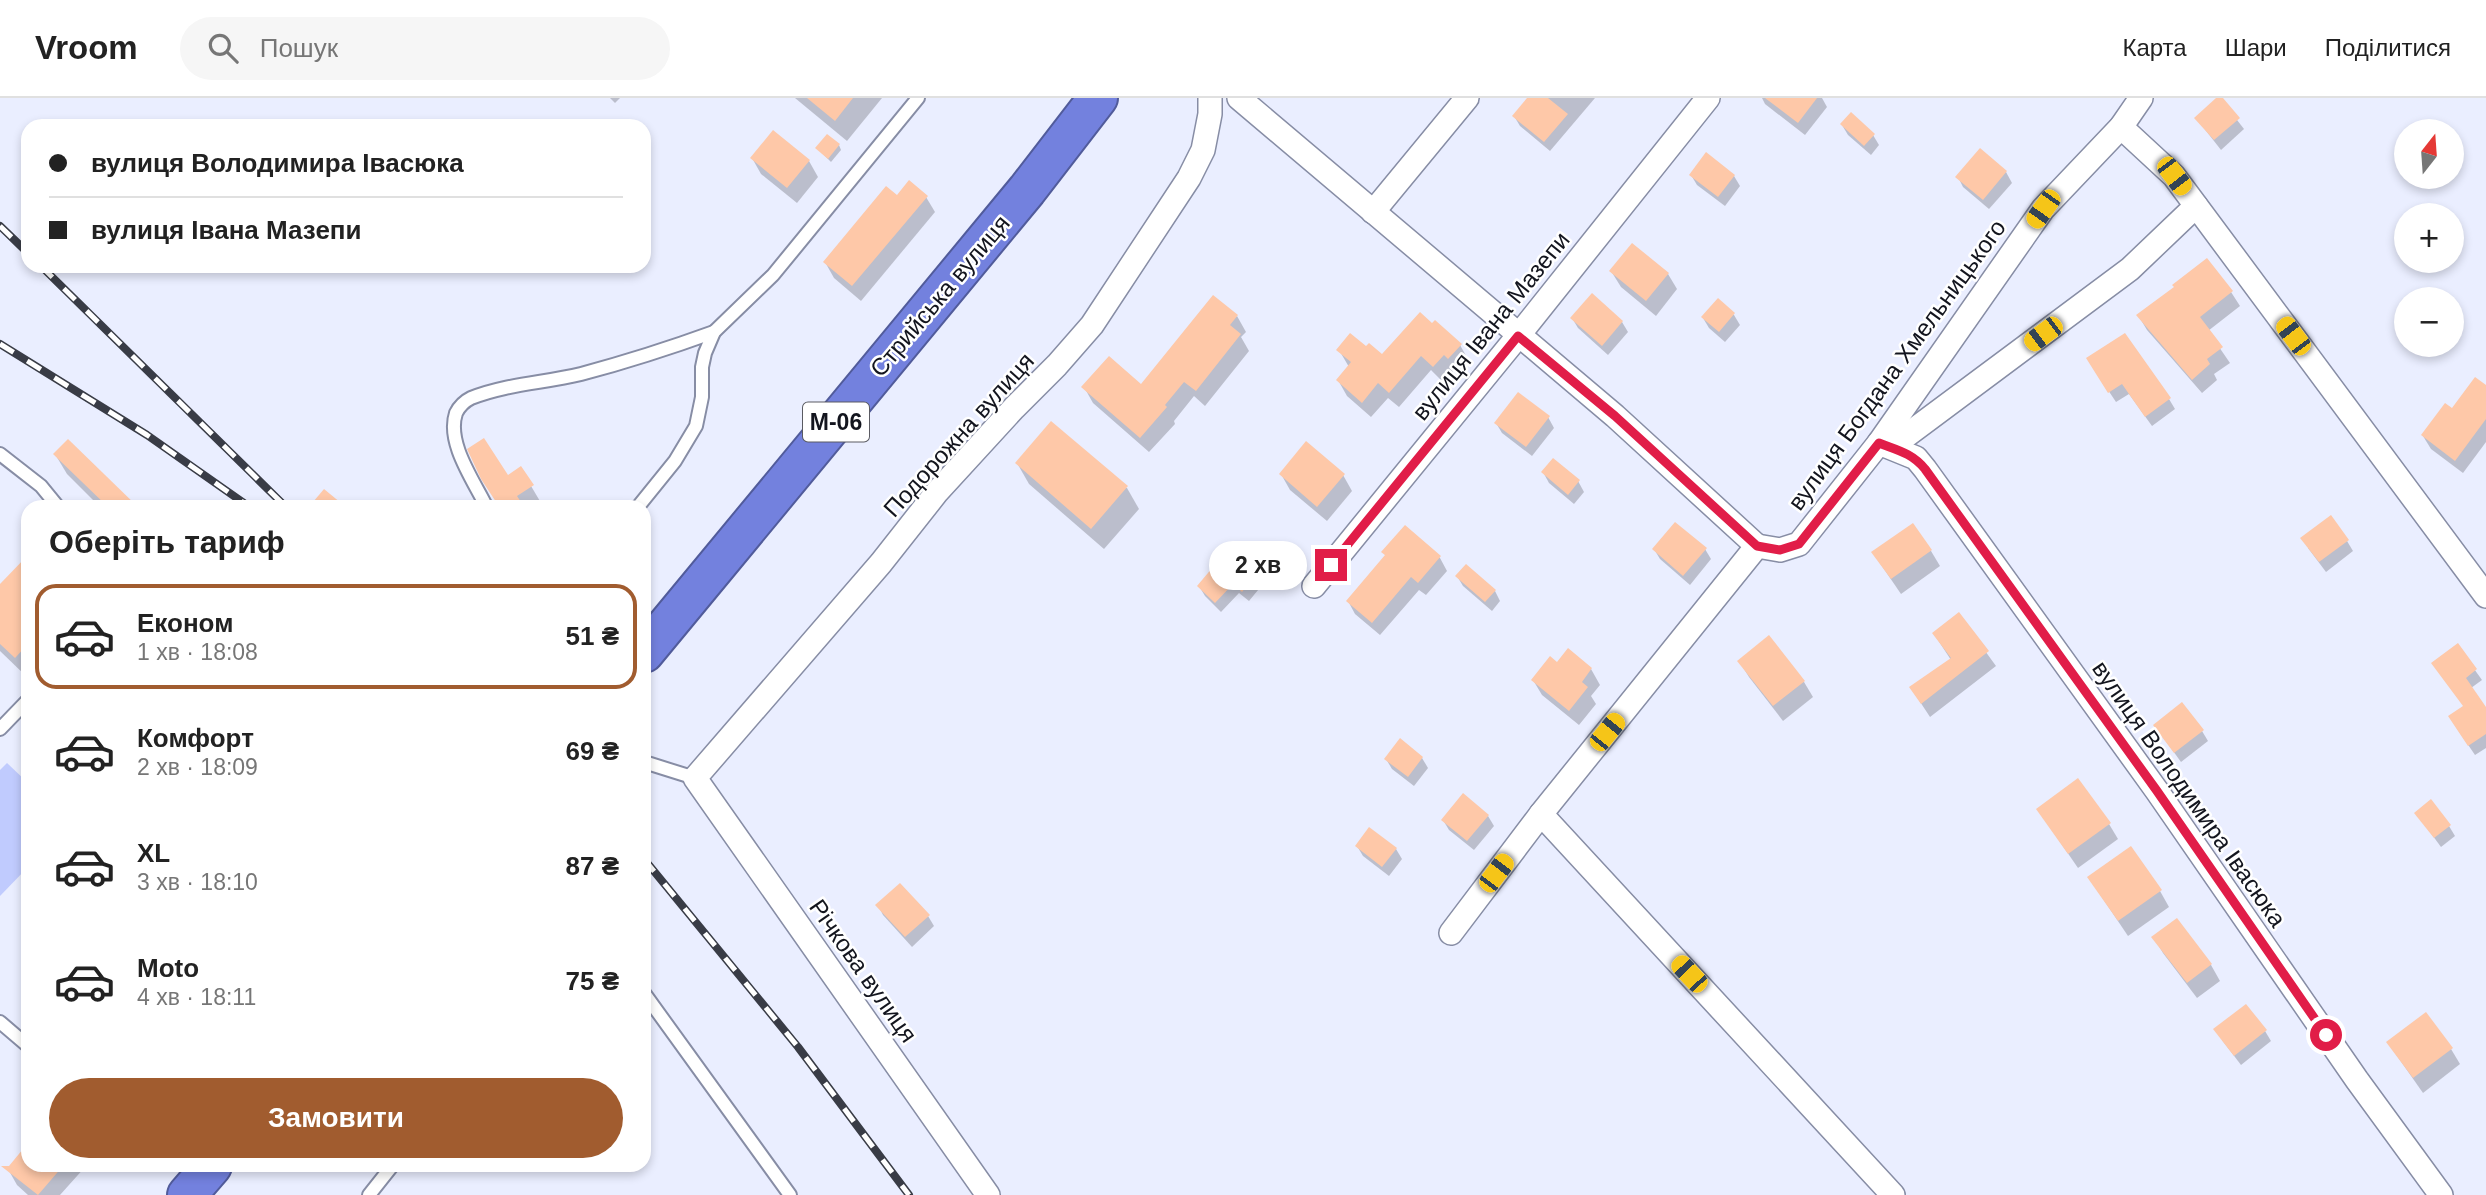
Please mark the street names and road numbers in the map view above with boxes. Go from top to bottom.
street label: Стрийська вулиця [864,210,1015,382]
street label: вулиця Богдана Хмельницького [1782,214,2011,515]
street label: вулиця Івана Мазепи [1406,226,1575,425]
street label: Подорожна вулиця [878,347,1039,522]
road number: М-06 [803,402,869,442]
street label: вулиця Володимира Івасюка [2087,656,2292,932]
street label: Річкова вулиця [804,894,923,1047]

